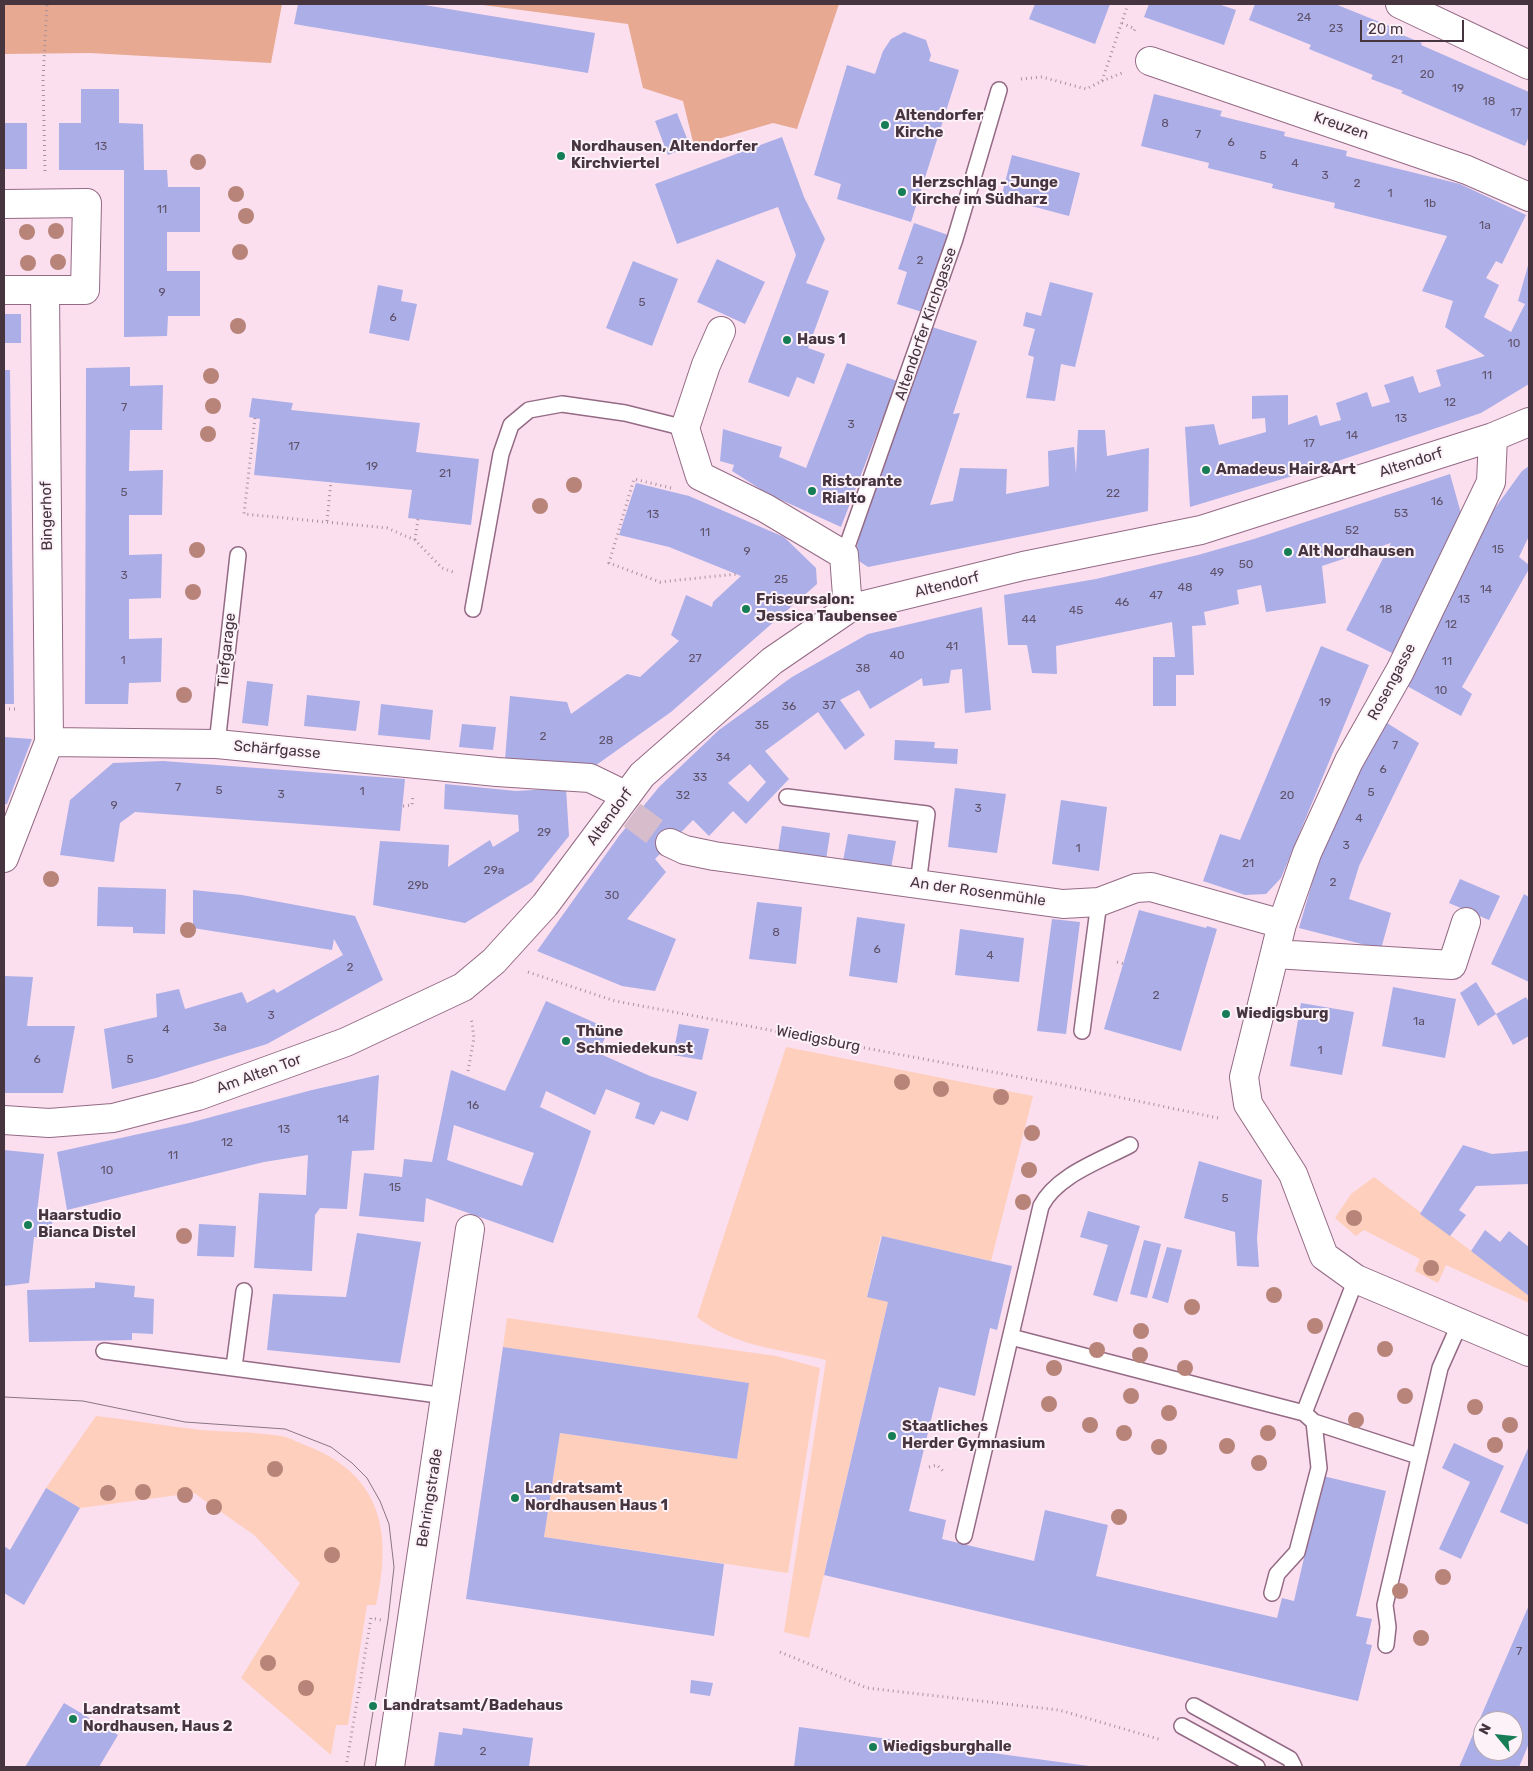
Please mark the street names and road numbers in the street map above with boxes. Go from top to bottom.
street label: Kreuzen [1311,108,1371,144]
street label: Altendorfer Kirchgasse [891,245,961,403]
street label: Altendorf [1377,444,1445,482]
street label: Bingerhof [37,481,57,551]
street label: Altendorf [913,568,981,602]
street label: Tiefgarage [214,612,240,688]
street label: Rosengasse [1364,641,1420,723]
street label: Schärfgasse [233,737,321,763]
street label: Altendorf [583,785,637,849]
street label: An der Rosenmühle [909,874,1047,910]
street label: Wiedigsburg [774,1022,862,1056]
street label: Am Alten Tor [214,1050,304,1098]
street label: Behringstraße [413,1447,447,1549]

